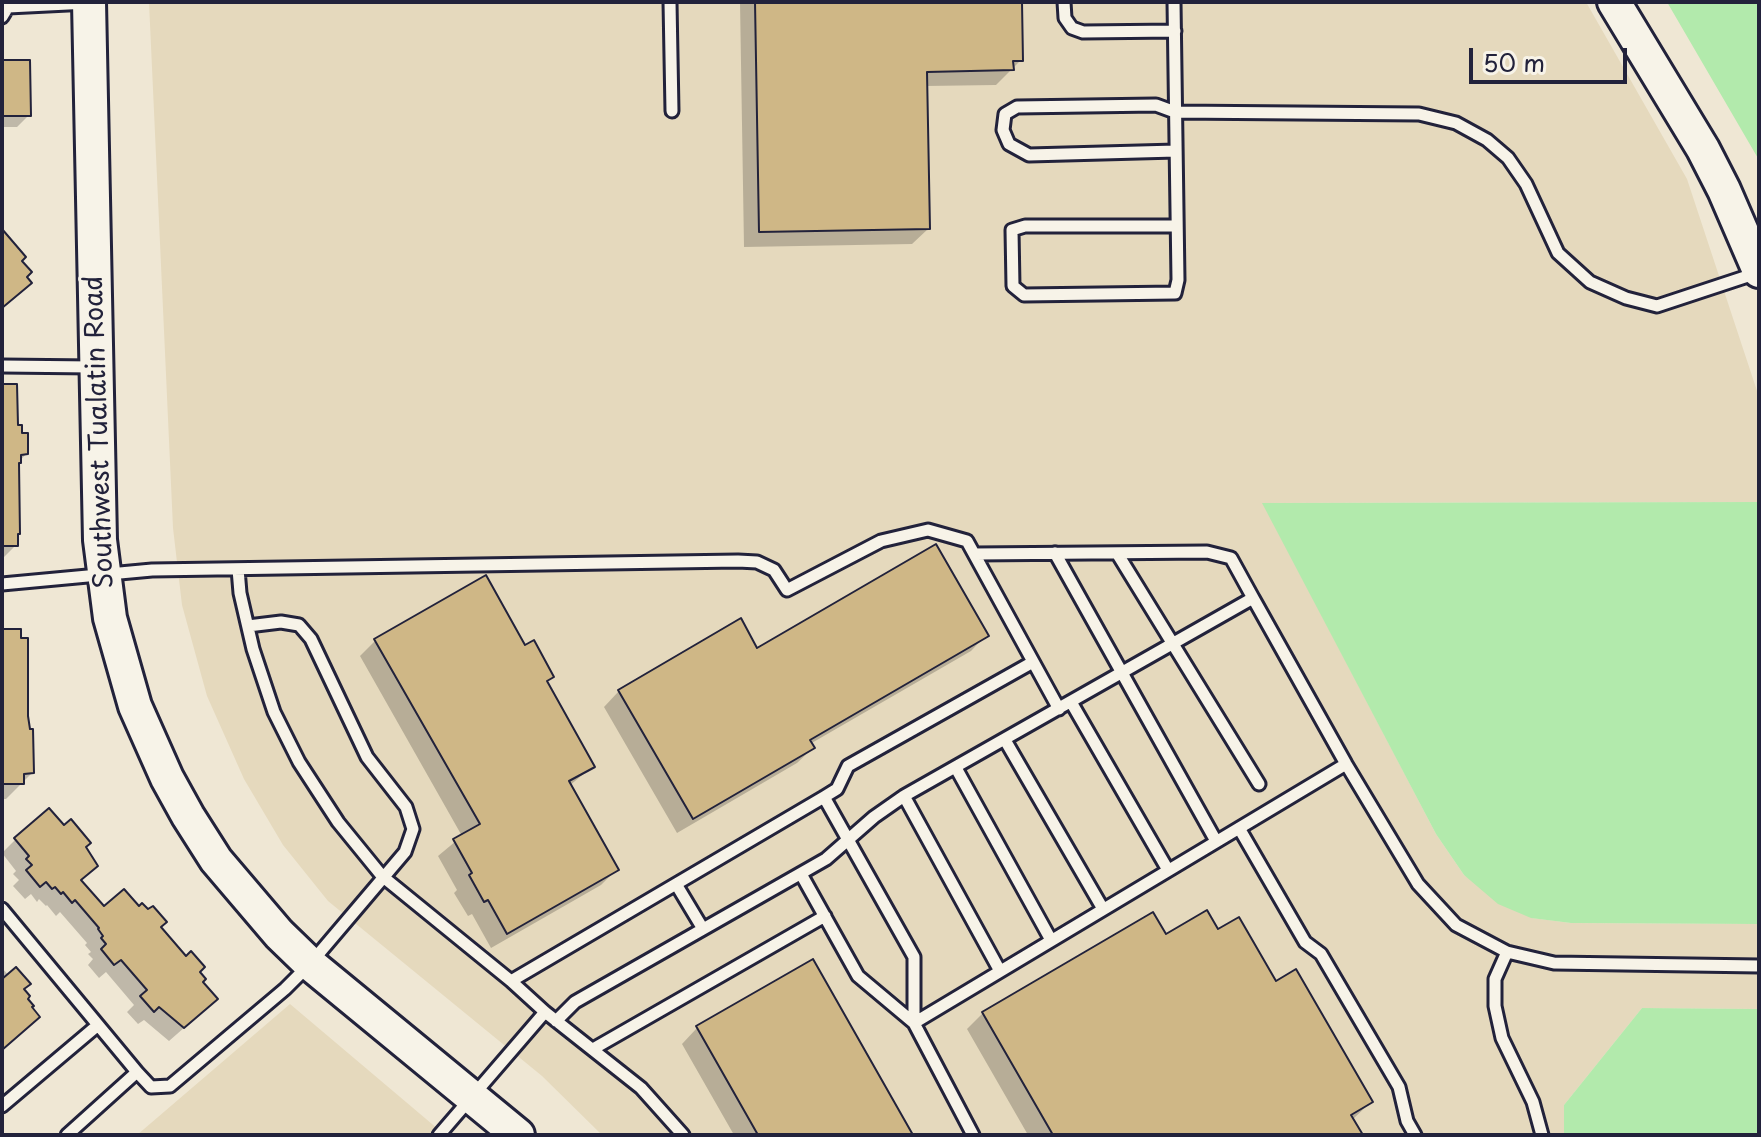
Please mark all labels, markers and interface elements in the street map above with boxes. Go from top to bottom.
scale bar [1473,32,1631,82]
text: 50 m [1483,44,1545,80]
street label: Southwest Tualatin Road [79,275,121,589]

